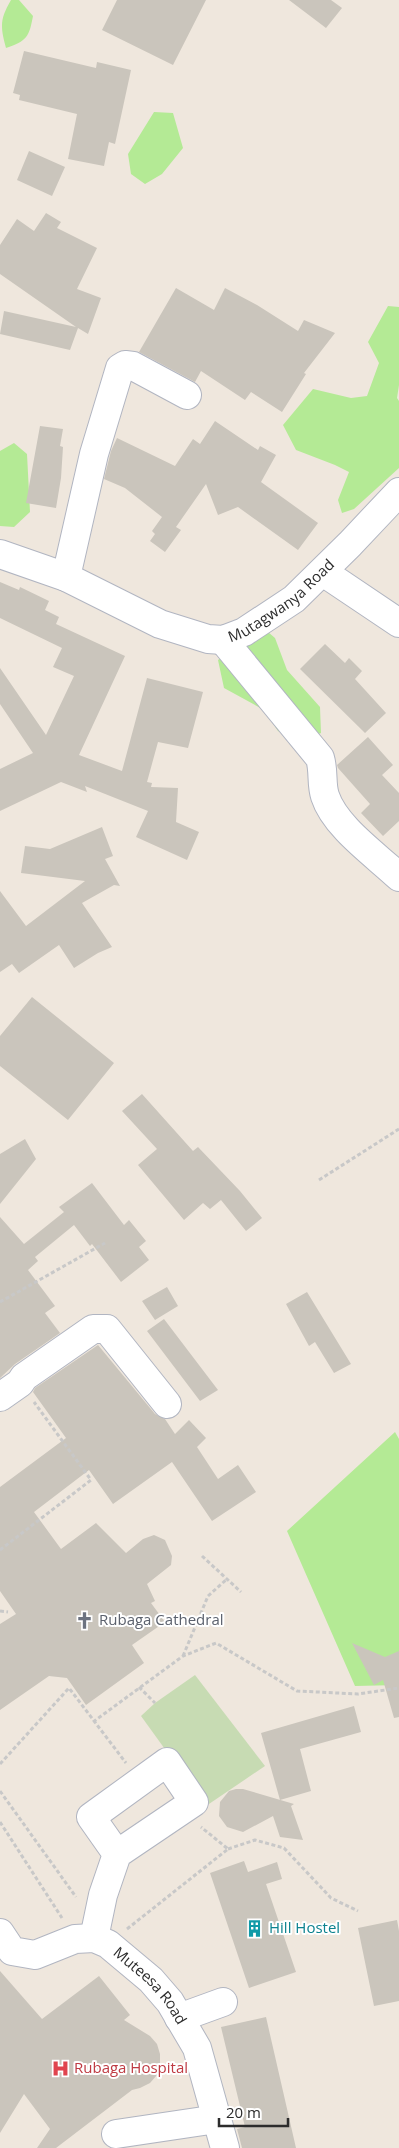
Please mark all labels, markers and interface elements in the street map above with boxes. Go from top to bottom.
street label: Mutagwanya Road [225,554,338,646]
place label: Rubaga Cathedral [99,1609,224,1629]
church icon: Rubaga Cathedral [75,1610,95,1630]
place label: Hill Hostel [269,1917,340,1937]
building icon: Hill Hostel [245,1918,265,1938]
street label: Muteesa Road [110,1942,192,2028]
place label: Rubaga Hospital [74,2057,188,2077]
hospital icon: Rubaga Hospital [50,2058,70,2078]
scale bar [219,2096,288,2128]
text: 20 m [226,2102,261,2122]

